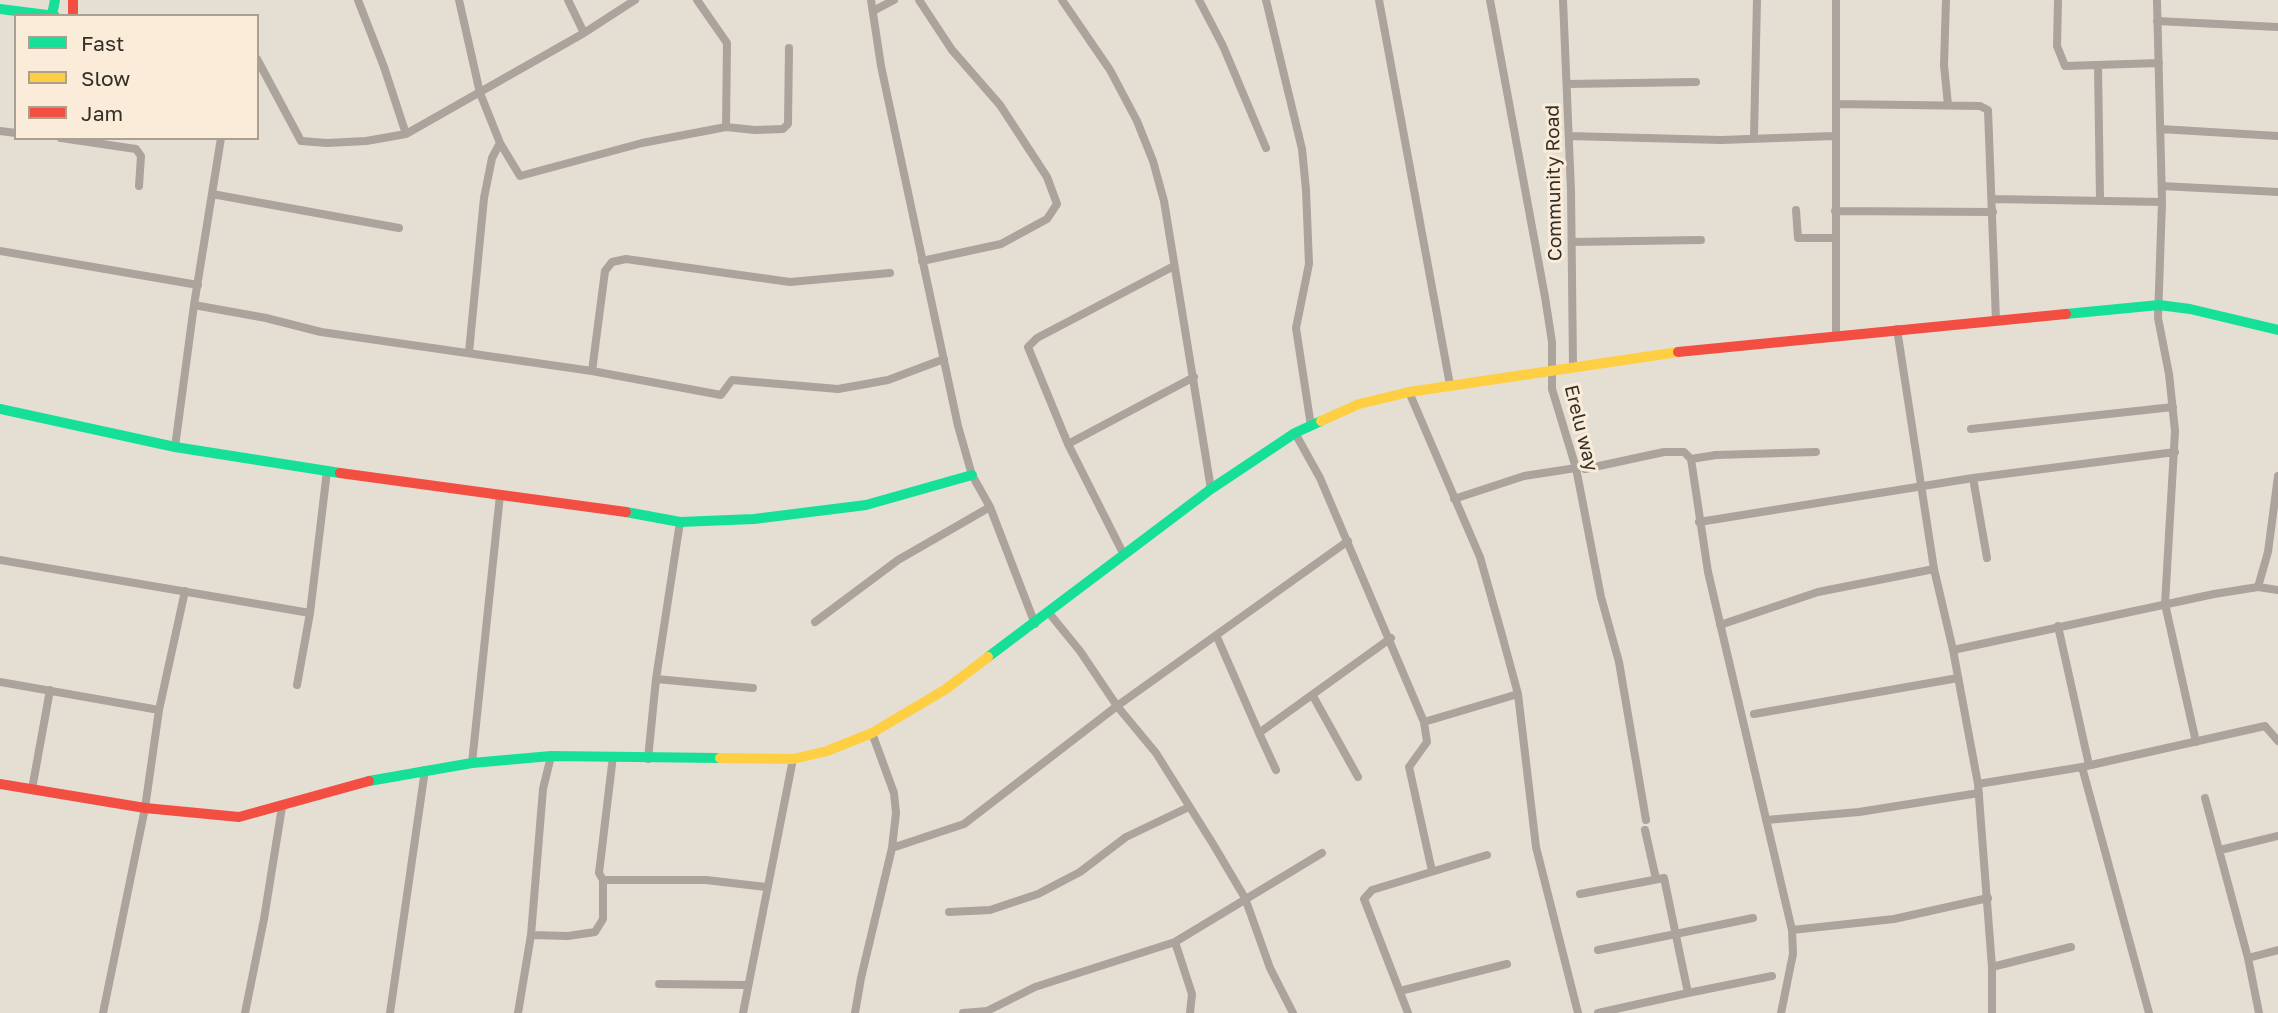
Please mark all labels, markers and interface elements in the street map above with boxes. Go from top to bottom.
legend [14,14,259,140]
text: Fast [81,30,124,56]
text: Slow [81,65,130,91]
text: Jam [81,100,123,126]
street label: Community Road [1541,105,1567,261]
street label: Erelu way [1559,382,1603,474]

